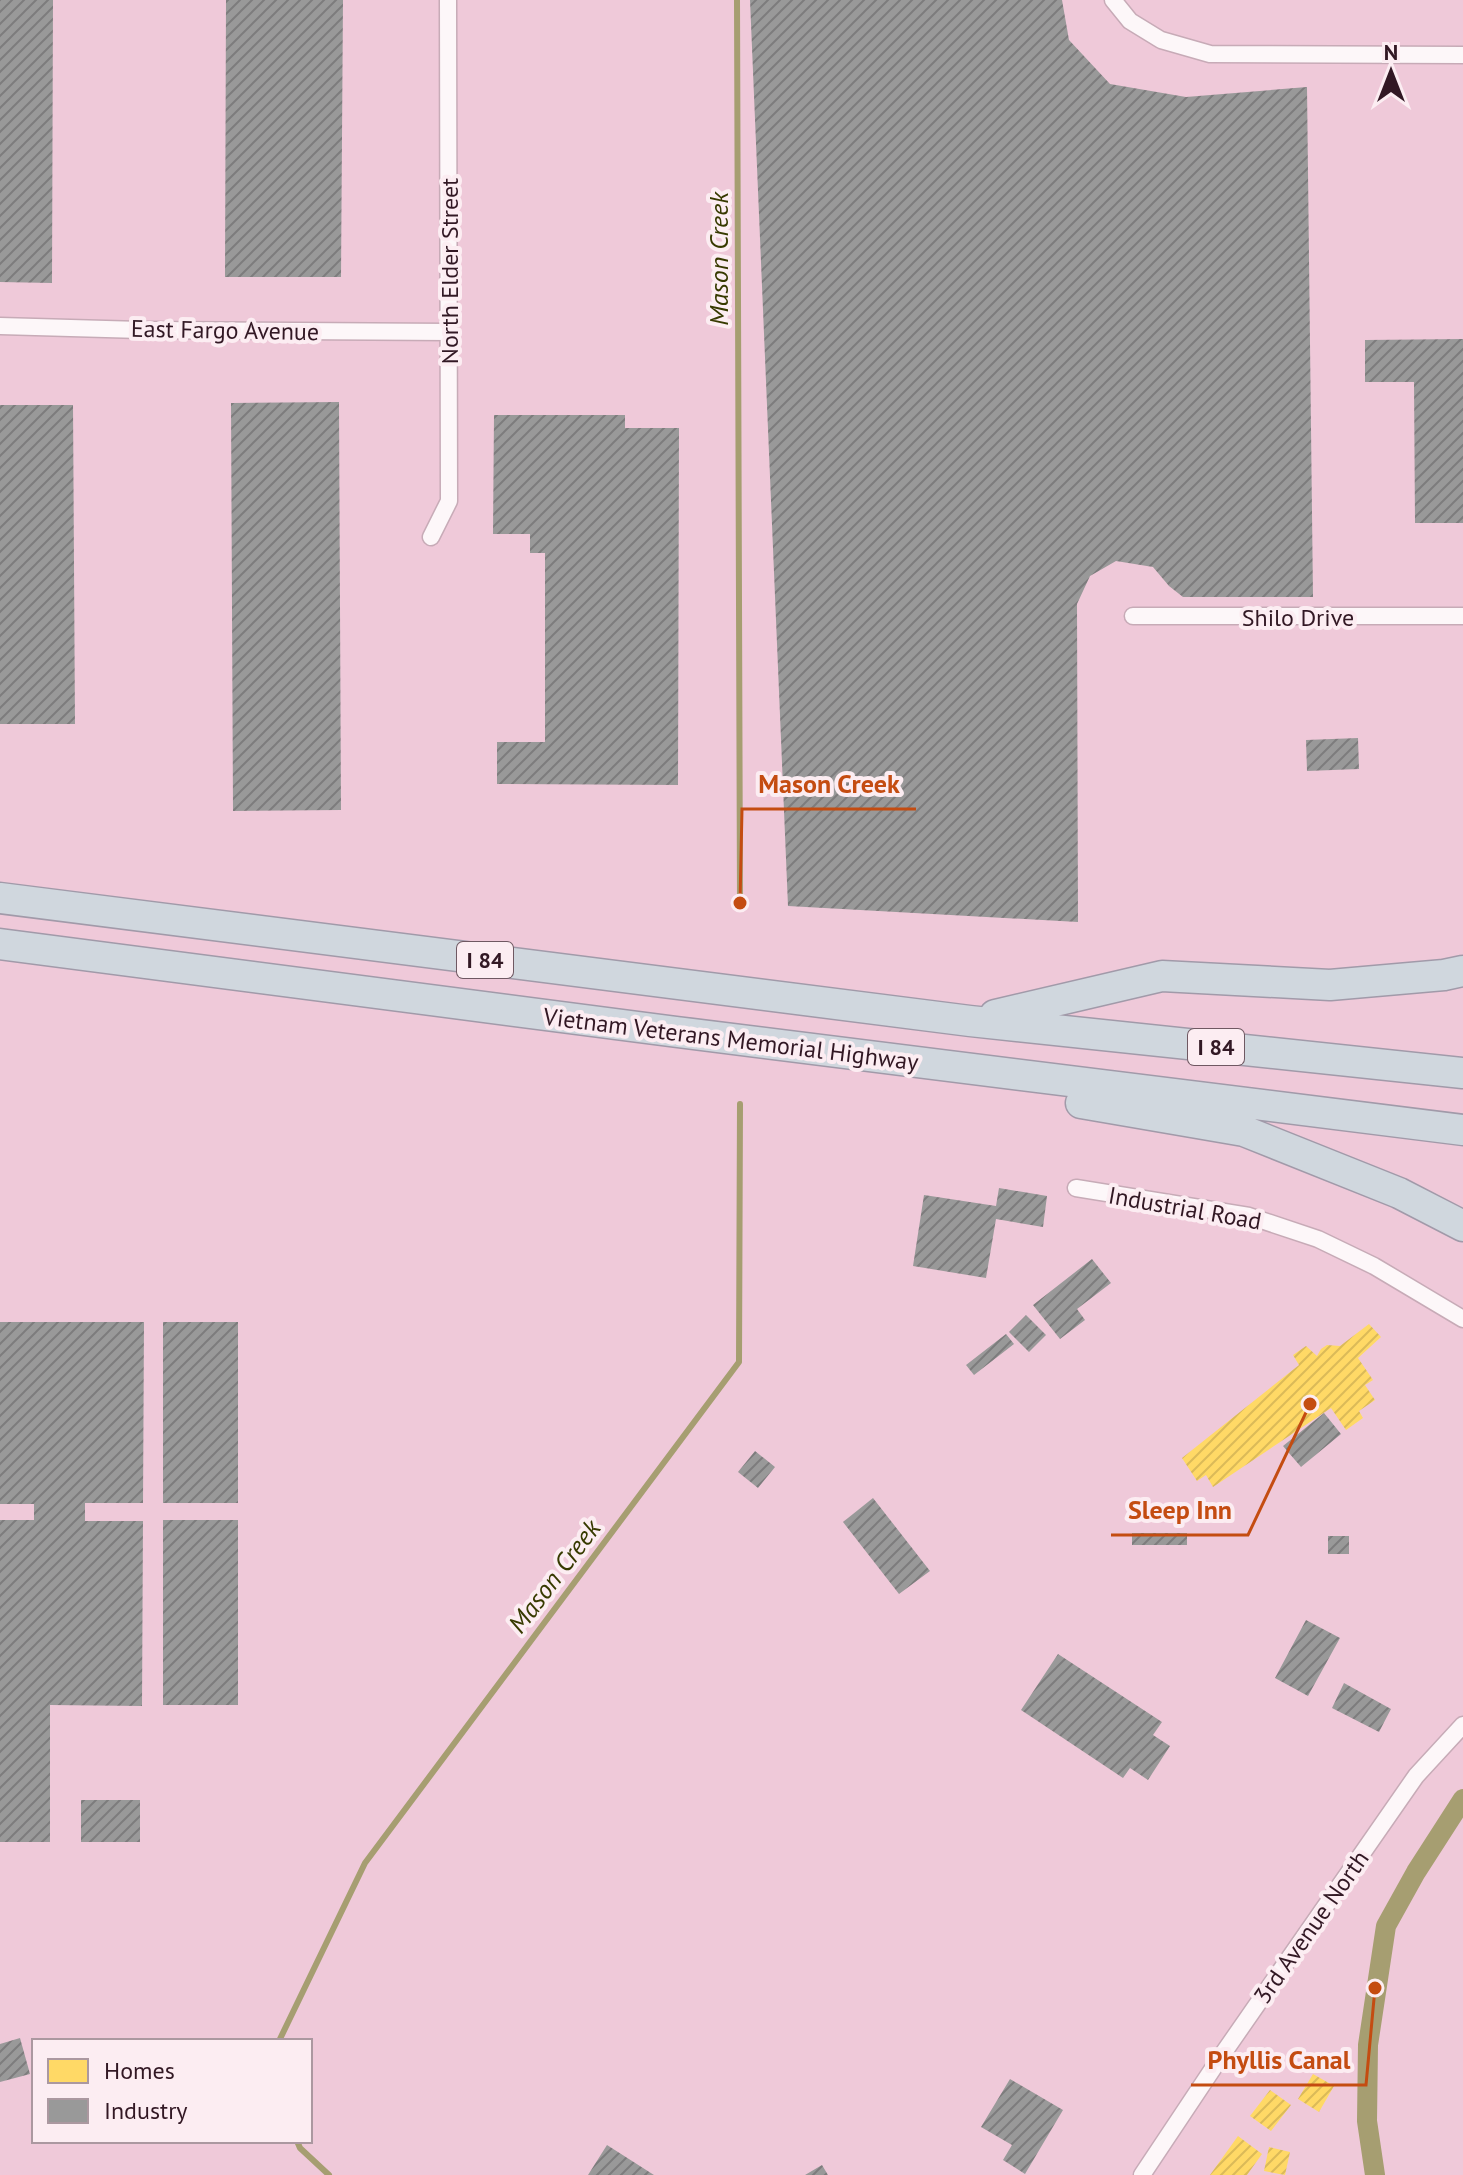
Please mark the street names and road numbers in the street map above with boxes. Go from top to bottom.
street label: North Elder Street [434,178,465,364]
street label: East Fargo Avenue [131,313,319,347]
street label: Shilo Drive [1242,602,1354,633]
road number: I 84 [457,942,513,978]
street label: Vietnam Veterans Memorial Highway [541,1000,920,1077]
road number: I 84 [1188,1029,1244,1065]
street label: Industrial Road [1106,1179,1264,1237]
street label: 3rd Avenue North [1247,1844,1375,2010]

